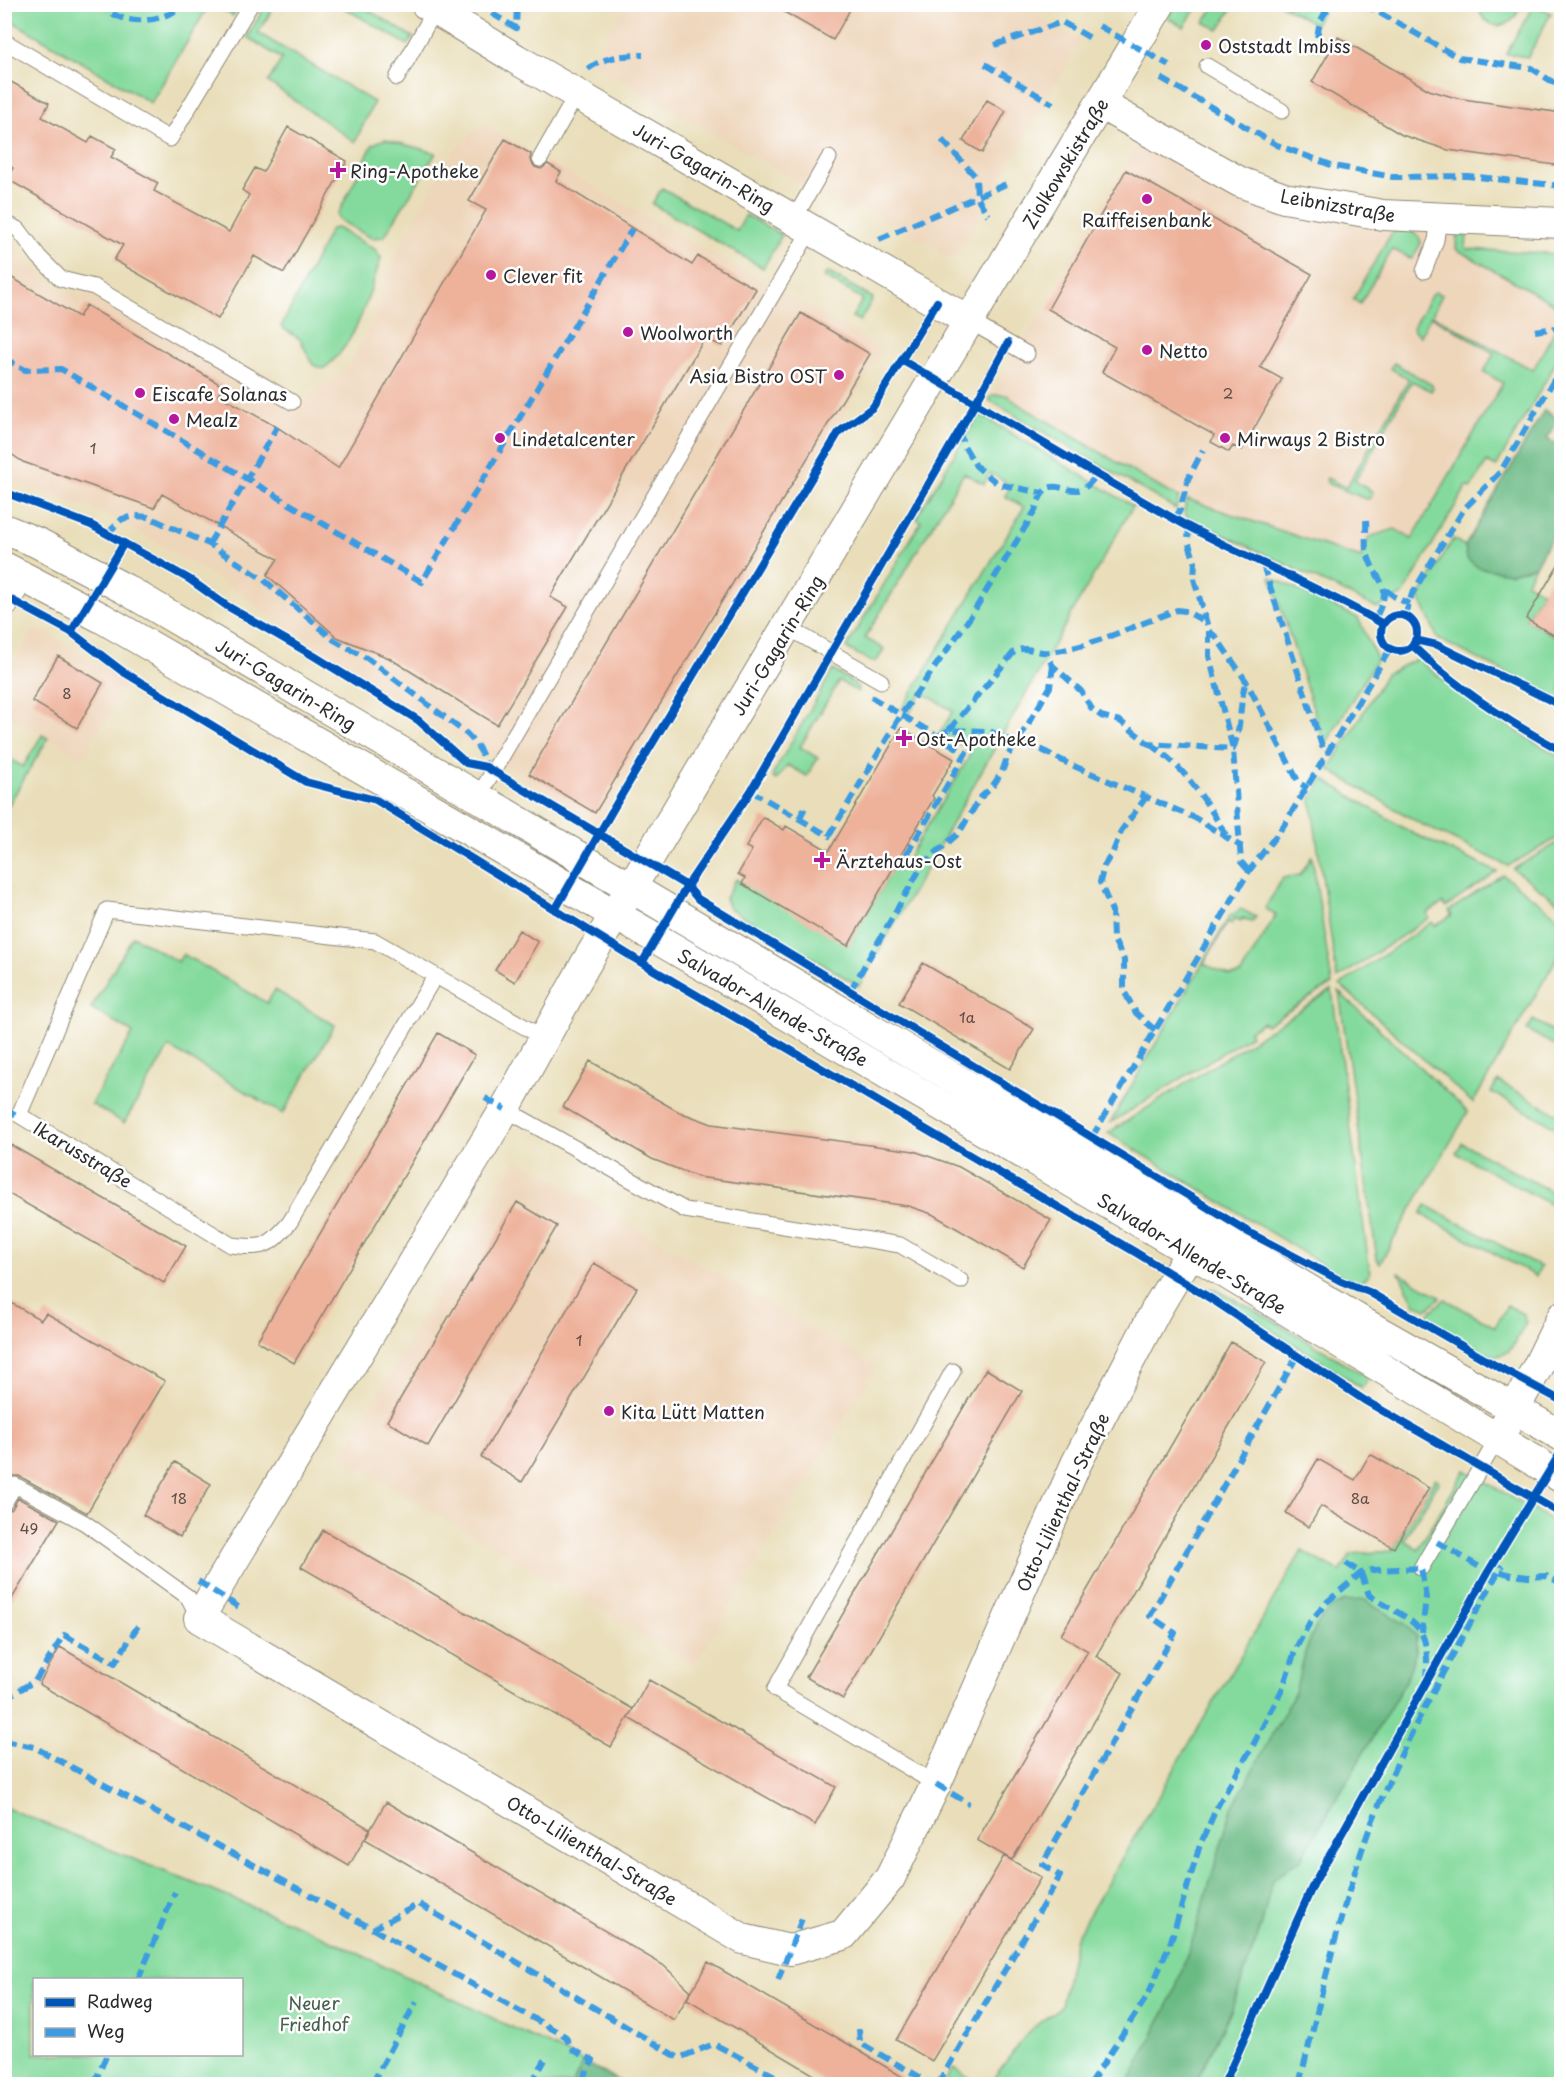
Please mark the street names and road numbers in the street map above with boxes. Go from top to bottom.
street label: Ziolkowskistraße [1015,93,1115,233]
street label: Juri-Gagarin-Ring [628,115,780,219]
street label: Leibnizstraße [1278,182,1398,228]
street label: Juri-Gagarin-Ring [724,570,830,720]
street label: Juri-Gagarin-Ring [211,631,361,737]
street label: Salvador-Allende-Straße [673,941,873,1073]
street label: Ikarusstraße [29,1114,137,1194]
street label: Salvador-Allende-Straße [1092,1186,1292,1320]
street label: Otto-Lilienthal-Straße [1009,1408,1115,1596]
street label: Otto-Lilienthal-Straße [502,1788,682,1912]

